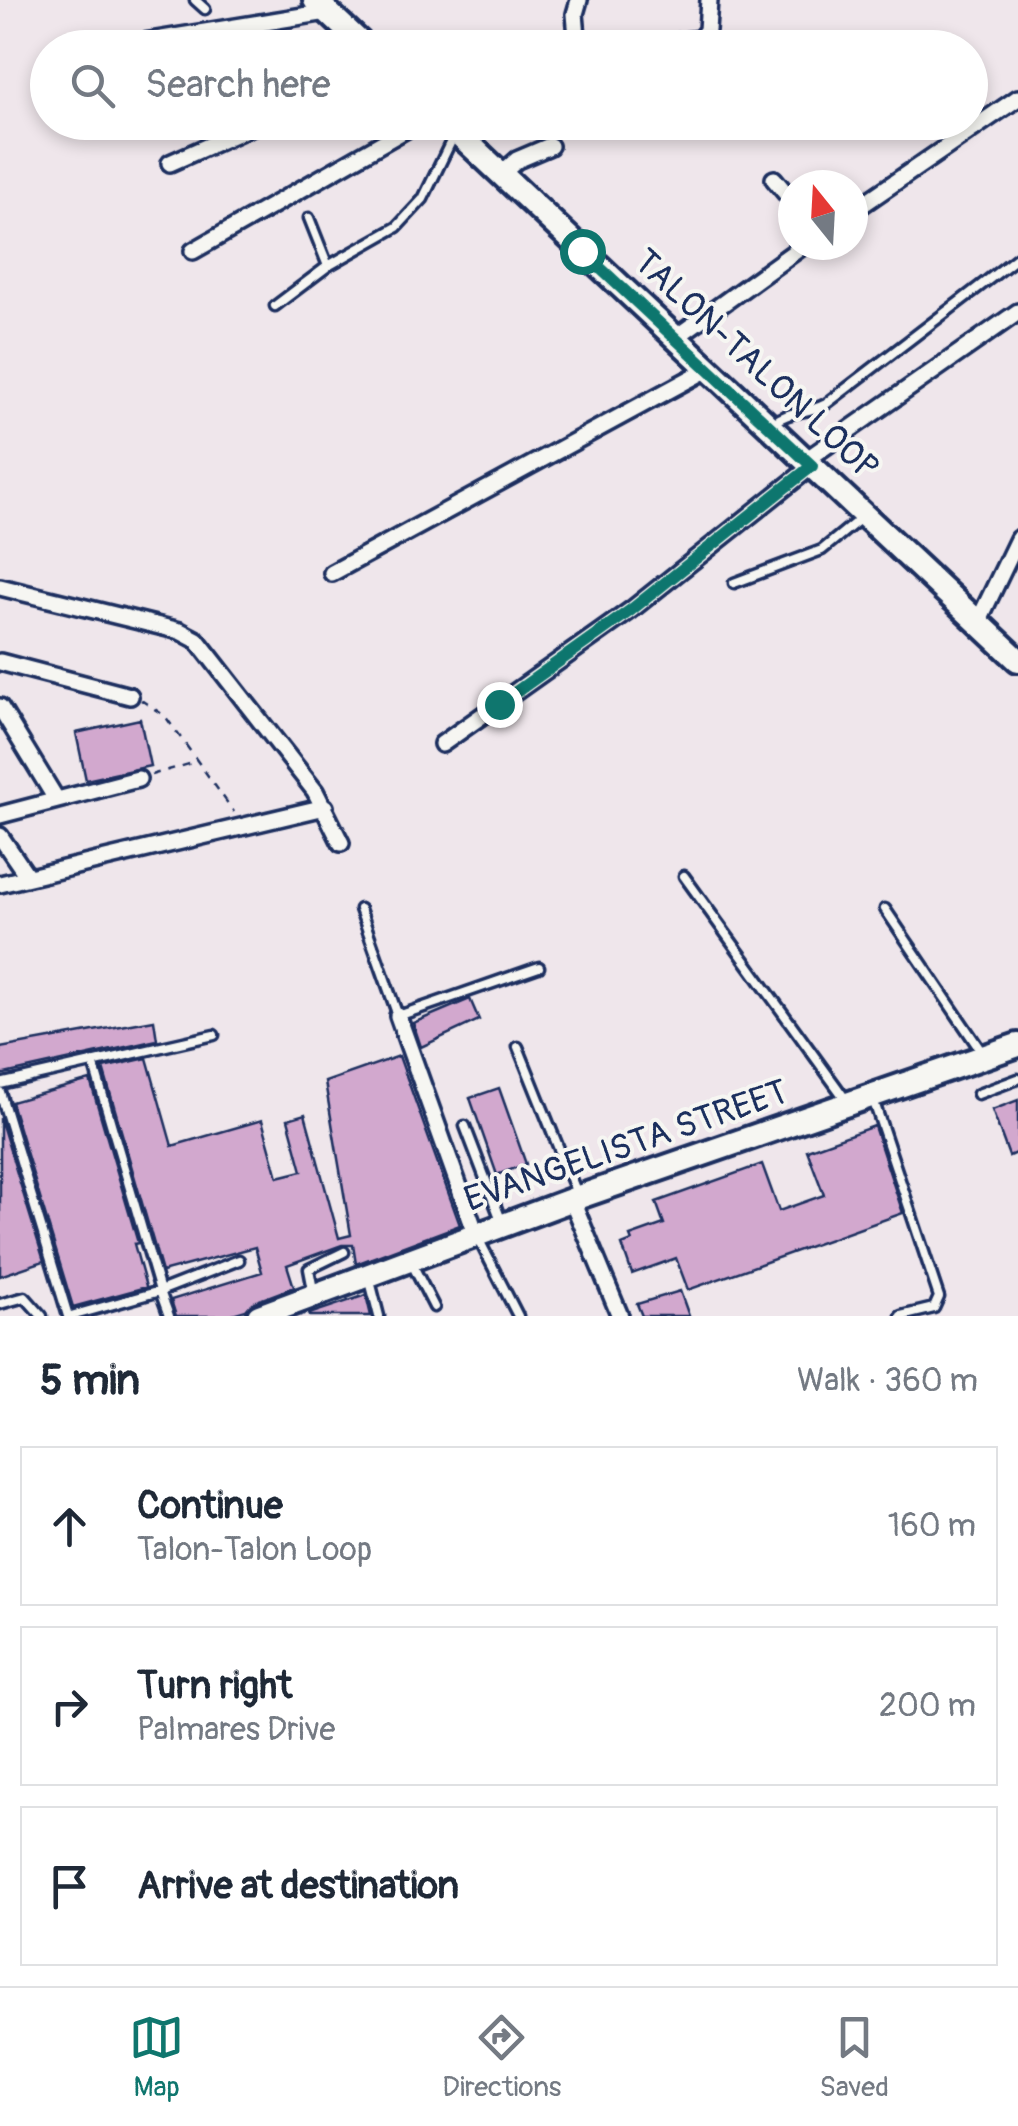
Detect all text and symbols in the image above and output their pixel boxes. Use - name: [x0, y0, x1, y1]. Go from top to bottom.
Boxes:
- search box: [30, 30, 988, 140]
- icon: search: [65, 58, 120, 113]
- text: Search here: [145, 61, 331, 109]
- north arrow: [778, 170, 868, 260]
- route start: [560, 229, 606, 275]
- street label: TALON-TALON LOOP: [624, 240, 888, 490]
- route end: [477, 682, 523, 728]
- street label: EVANGELISTA STREET: [459, 1070, 793, 1222]
- text: 5 min: [40, 1355, 140, 1407]
- text: Walk · 360 m: [797, 1361, 978, 1401]
- text: Continue: [137, 1482, 283, 1530]
- icon: ahead: [42, 1499, 97, 1554]
- text: 160 m: [888, 1506, 976, 1546]
- text: Talon-Talon Loop: [137, 1530, 372, 1570]
- text: Turn right: [137, 1662, 292, 1710]
- icon: right: [42, 1679, 97, 1734]
- text: 200 m: [879, 1686, 976, 1726]
- text: Palmares Drive: [137, 1710, 335, 1750]
- icon: arrive: [42, 1859, 97, 1914]
- text: Arrive at destination: [137, 1862, 459, 1910]
- tab: Map: [129, 2010, 184, 2105]
- tab: Directions: [442, 2010, 561, 2105]
- tab: Saved: [819, 2010, 889, 2105]

